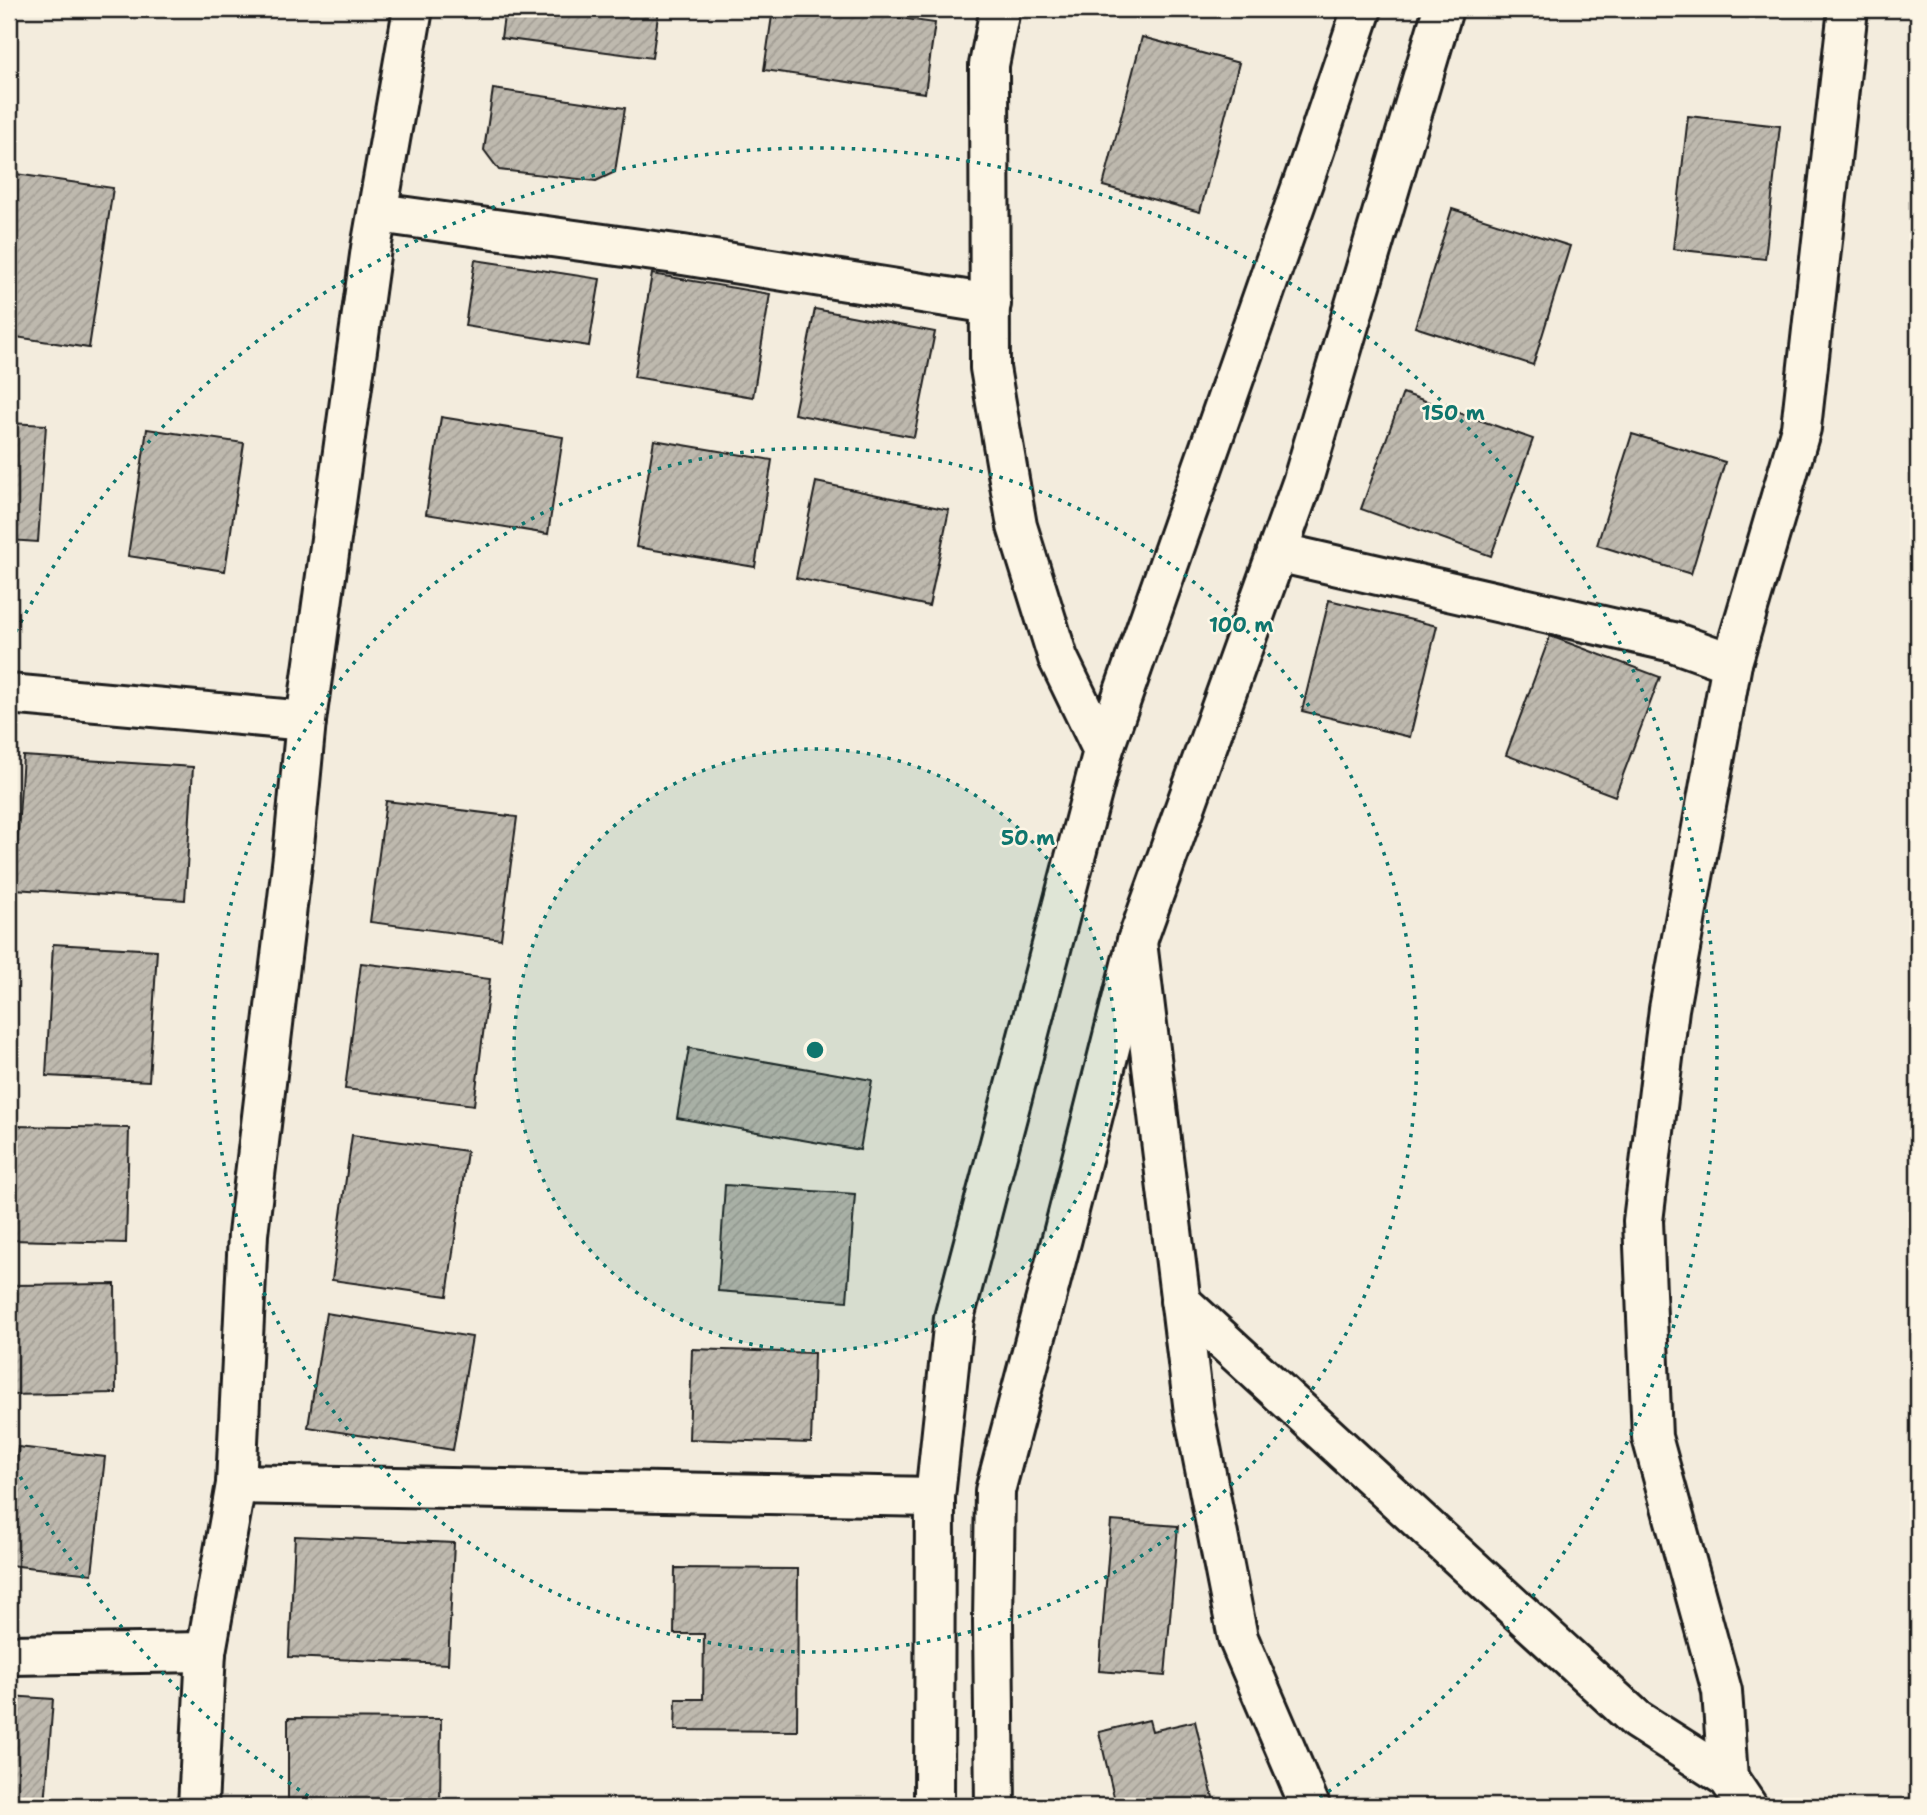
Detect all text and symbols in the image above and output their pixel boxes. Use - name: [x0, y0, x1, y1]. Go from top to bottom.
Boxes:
- text: 150 m: [1421, 399, 1485, 427]
- text: 100 m: [1209, 611, 1273, 639]
- text: 50 m: [1001, 824, 1055, 852]
- centre of rings: [803, 1038, 827, 1062]

